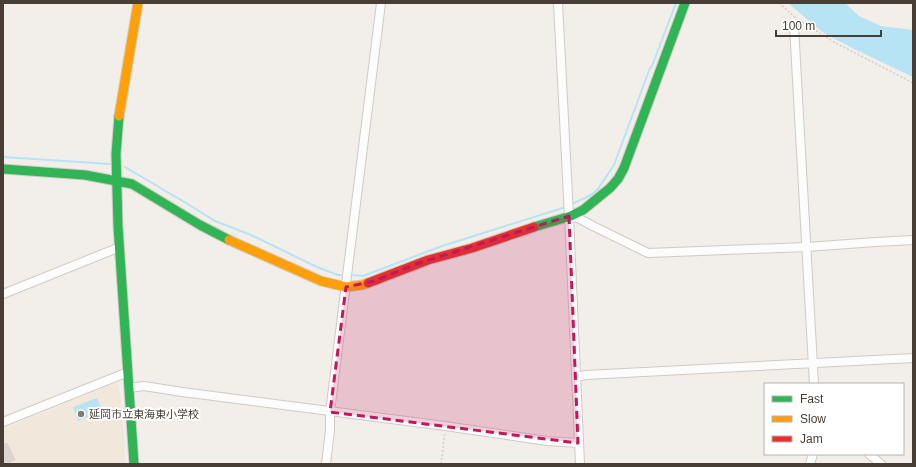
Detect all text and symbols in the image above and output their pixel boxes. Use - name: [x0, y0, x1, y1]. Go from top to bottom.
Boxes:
- scale bar: [776, 12, 881, 38]
- text: 100 m: [782, 19, 815, 33]
- legend: [764, 383, 904, 455]
- text: Fast: [800, 392, 824, 406]
- place label: 延岡市立東海東小学校: [89, 408, 199, 420]
- marker: 延岡市立東海東小学校: [76, 409, 86, 419]
- text: Slow: [800, 412, 826, 426]
- text: Jam: [800, 432, 823, 446]

